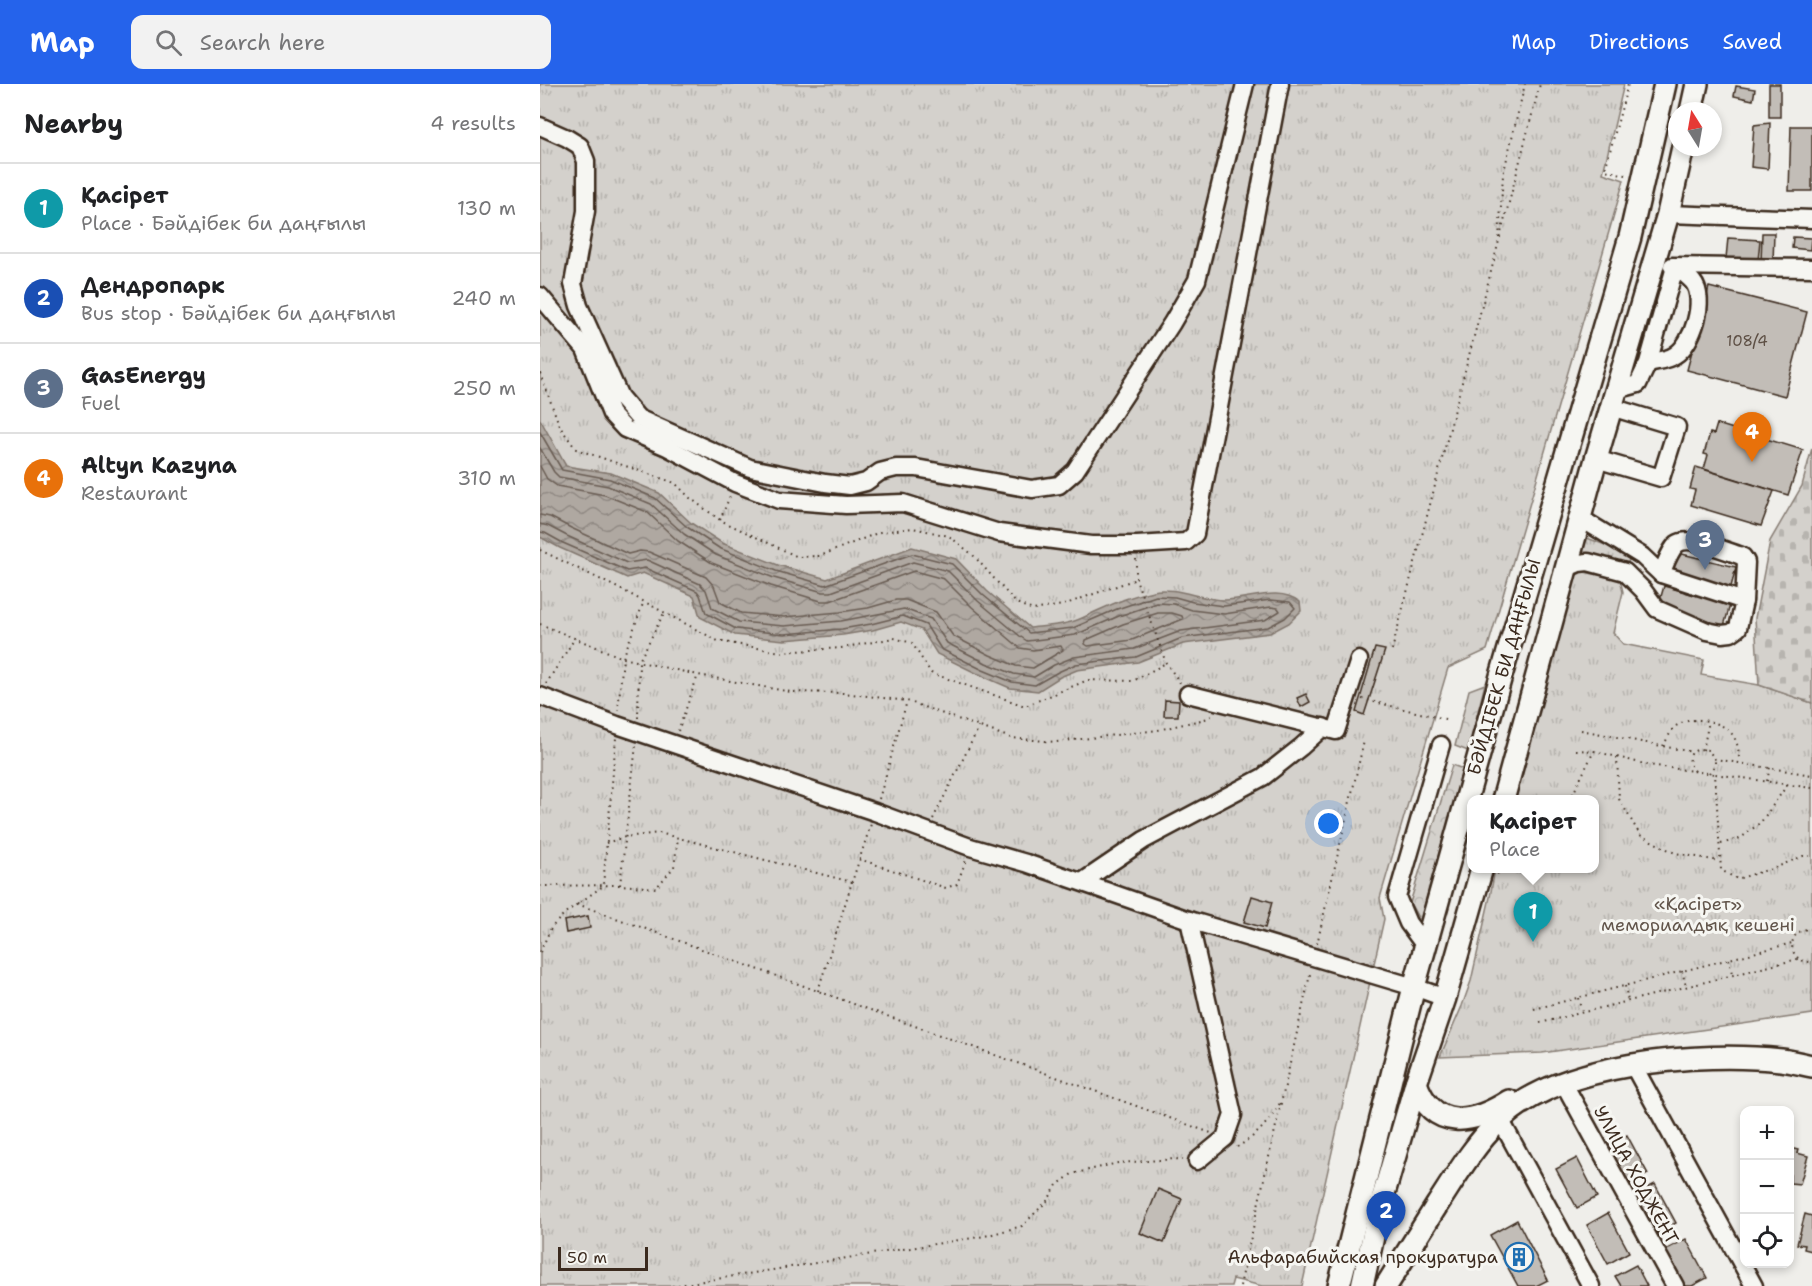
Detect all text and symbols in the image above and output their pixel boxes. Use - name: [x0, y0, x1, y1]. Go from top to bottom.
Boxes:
- search box: [131, 15, 551, 69]
- text: Map: [30, 23, 95, 61]
- icon: search: [152, 26, 185, 59]
- text: Search here: [200, 28, 325, 57]
- text: Map: [1511, 28, 1556, 56]
- text: Directions: [1589, 28, 1689, 56]
- text: Saved: [1722, 28, 1782, 56]
- north arrow: [1668, 102, 1722, 156]
- text: Nearby: [24, 106, 123, 141]
- text: 4 results: [430, 110, 516, 136]
- text: Қасірет: [81, 181, 168, 210]
- text: 1: [39, 195, 48, 221]
- text: 130 m: [457, 195, 516, 221]
- text: Place · Бәйдібек би даңғылы: [81, 210, 366, 236]
- text: Дендропарк: [81, 271, 225, 300]
- text: 2: [37, 285, 51, 311]
- text: 240 m: [451, 285, 516, 311]
- text: Bus stop · Бәйдібек би даңғылы: [81, 300, 396, 326]
- house number: 108/4: [1726, 331, 1768, 351]
- text: GasEnergy: [81, 361, 206, 390]
- text: 3: [37, 375, 51, 401]
- text: 250 m: [452, 375, 516, 401]
- text: Fuel: [81, 390, 120, 416]
- pin: 4: [1732, 412, 1772, 462]
- text: Altyn Kazyna: [81, 451, 237, 480]
- text: 4: [37, 465, 51, 491]
- text: 310 m: [457, 465, 516, 491]
- text: Restaurant: [81, 480, 188, 506]
- pin: 3: [1686, 520, 1724, 570]
- street label: БӘЙДІБЕК БИ ДАҢҒЫЛЫ: [1462, 556, 1546, 778]
- popup: [1467, 795, 1599, 873]
- text: Қасірет: [1489, 807, 1577, 836]
- your location: [1314, 809, 1343, 838]
- text: Place: [1489, 836, 1540, 862]
- pin: 1: [1514, 892, 1552, 942]
- park label: «Қасірет» мемориалдық кешені: [1601, 892, 1795, 937]
- street label: УЛИЦА ХОДЖЕНТ: [1588, 1101, 1684, 1249]
- map controls: [1740, 1106, 1794, 1268]
- button: +: [1740, 1106, 1794, 1160]
- button: −: [1740, 1160, 1794, 1214]
- pin: 2: [1366, 1192, 1406, 1241]
- button: locate: [1740, 1214, 1794, 1268]
- building icon: Альфарабийская прокуратура: [1503, 1241, 1535, 1273]
- scale bar: [558, 1244, 648, 1272]
- place label: Альфарабийская прокуратура: [1228, 1245, 1498, 1269]
- text: 50 m: [567, 1247, 607, 1268]

